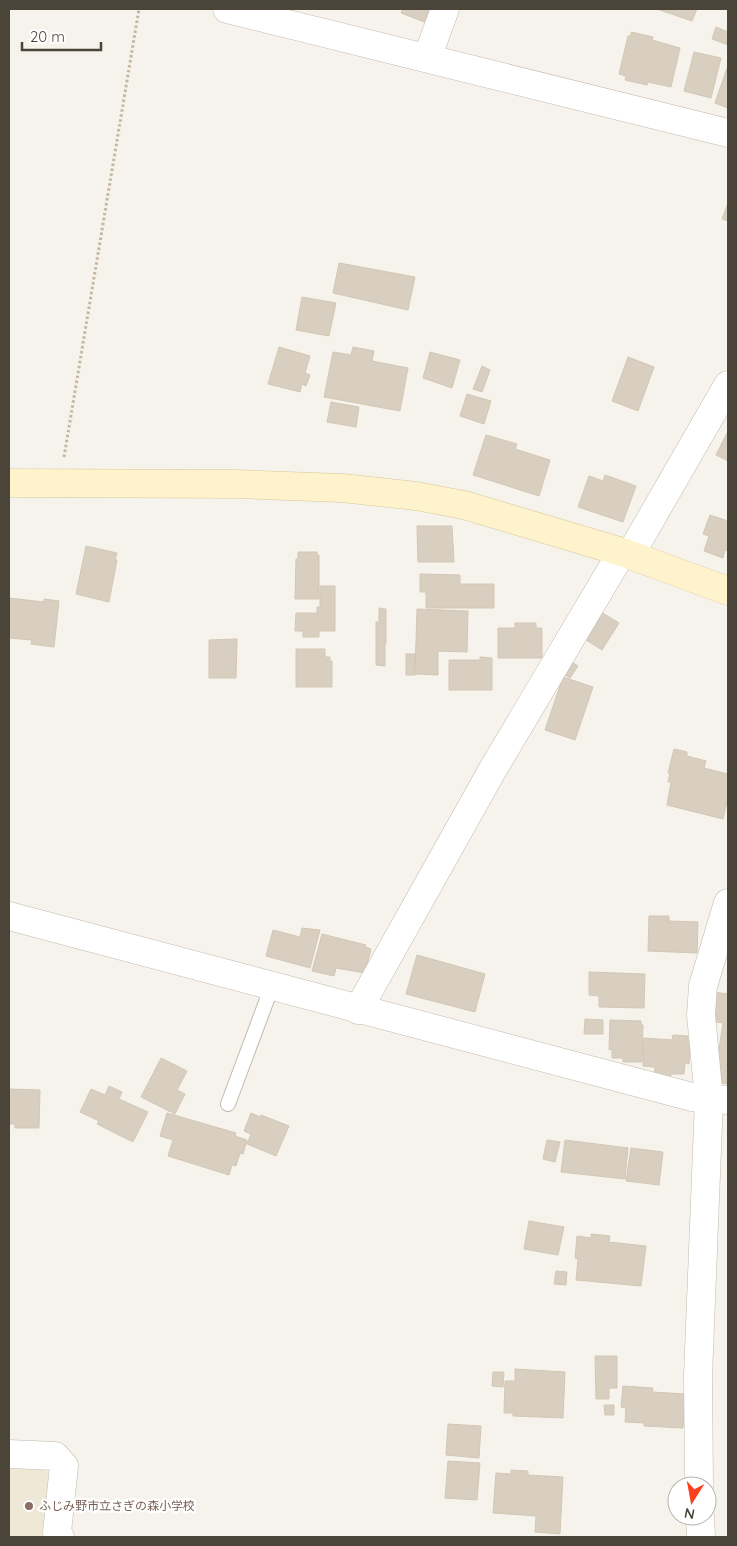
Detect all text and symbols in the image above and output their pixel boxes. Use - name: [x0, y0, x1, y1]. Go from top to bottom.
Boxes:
- scale bar: [22, 20, 101, 52]
- text: 20 m: [30, 27, 65, 46]
- north arrow: [667, 1476, 717, 1526]
- place label: ふじみ野市立さぎの森小学校: [39, 1498, 195, 1513]
- marker: ふじみ野市立さぎの森小学校: [23, 1500, 35, 1512]
- text: N: [683, 1504, 696, 1524]

